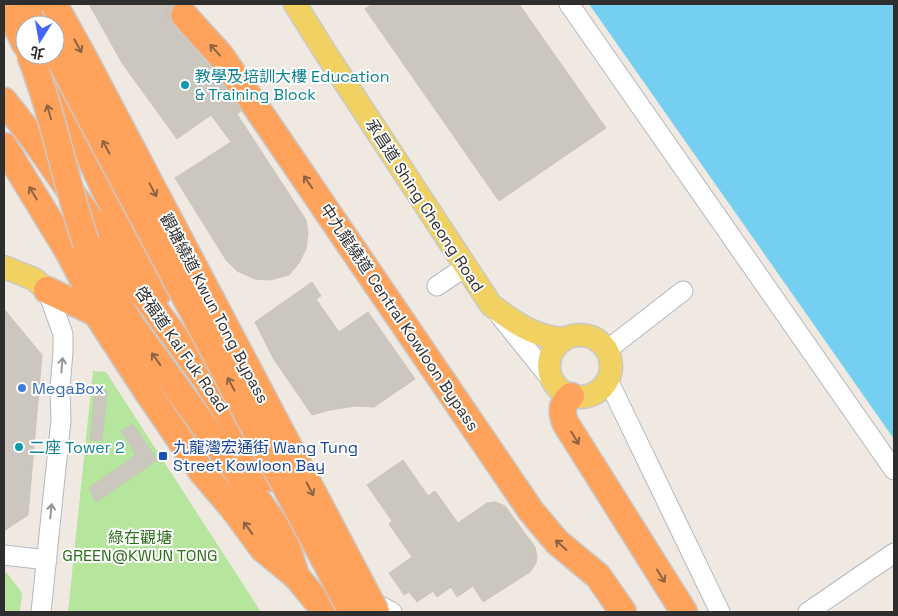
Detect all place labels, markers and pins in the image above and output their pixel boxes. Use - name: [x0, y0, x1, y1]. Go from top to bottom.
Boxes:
- place label: 教學及培訓大樓 Education & Training Block: [195, 66, 389, 105]
- marker: 教學及培訓大樓 Education & Training Block: [179, 79, 191, 91]
- place label: MegaBox: [32, 378, 104, 399]
- marker: MegaBox: [16, 382, 28, 394]
- place label: 二座 Tower 2: [29, 437, 125, 458]
- place label: 九龍灣宏通街 Wang Tung Street Kowloon Bay: [173, 437, 358, 476]
- marker: 二座 Tower 2: [13, 441, 25, 453]
- marker: 九龍灣宏通街 Wang Tung Street Kowloon Bay: [157, 450, 169, 462]

